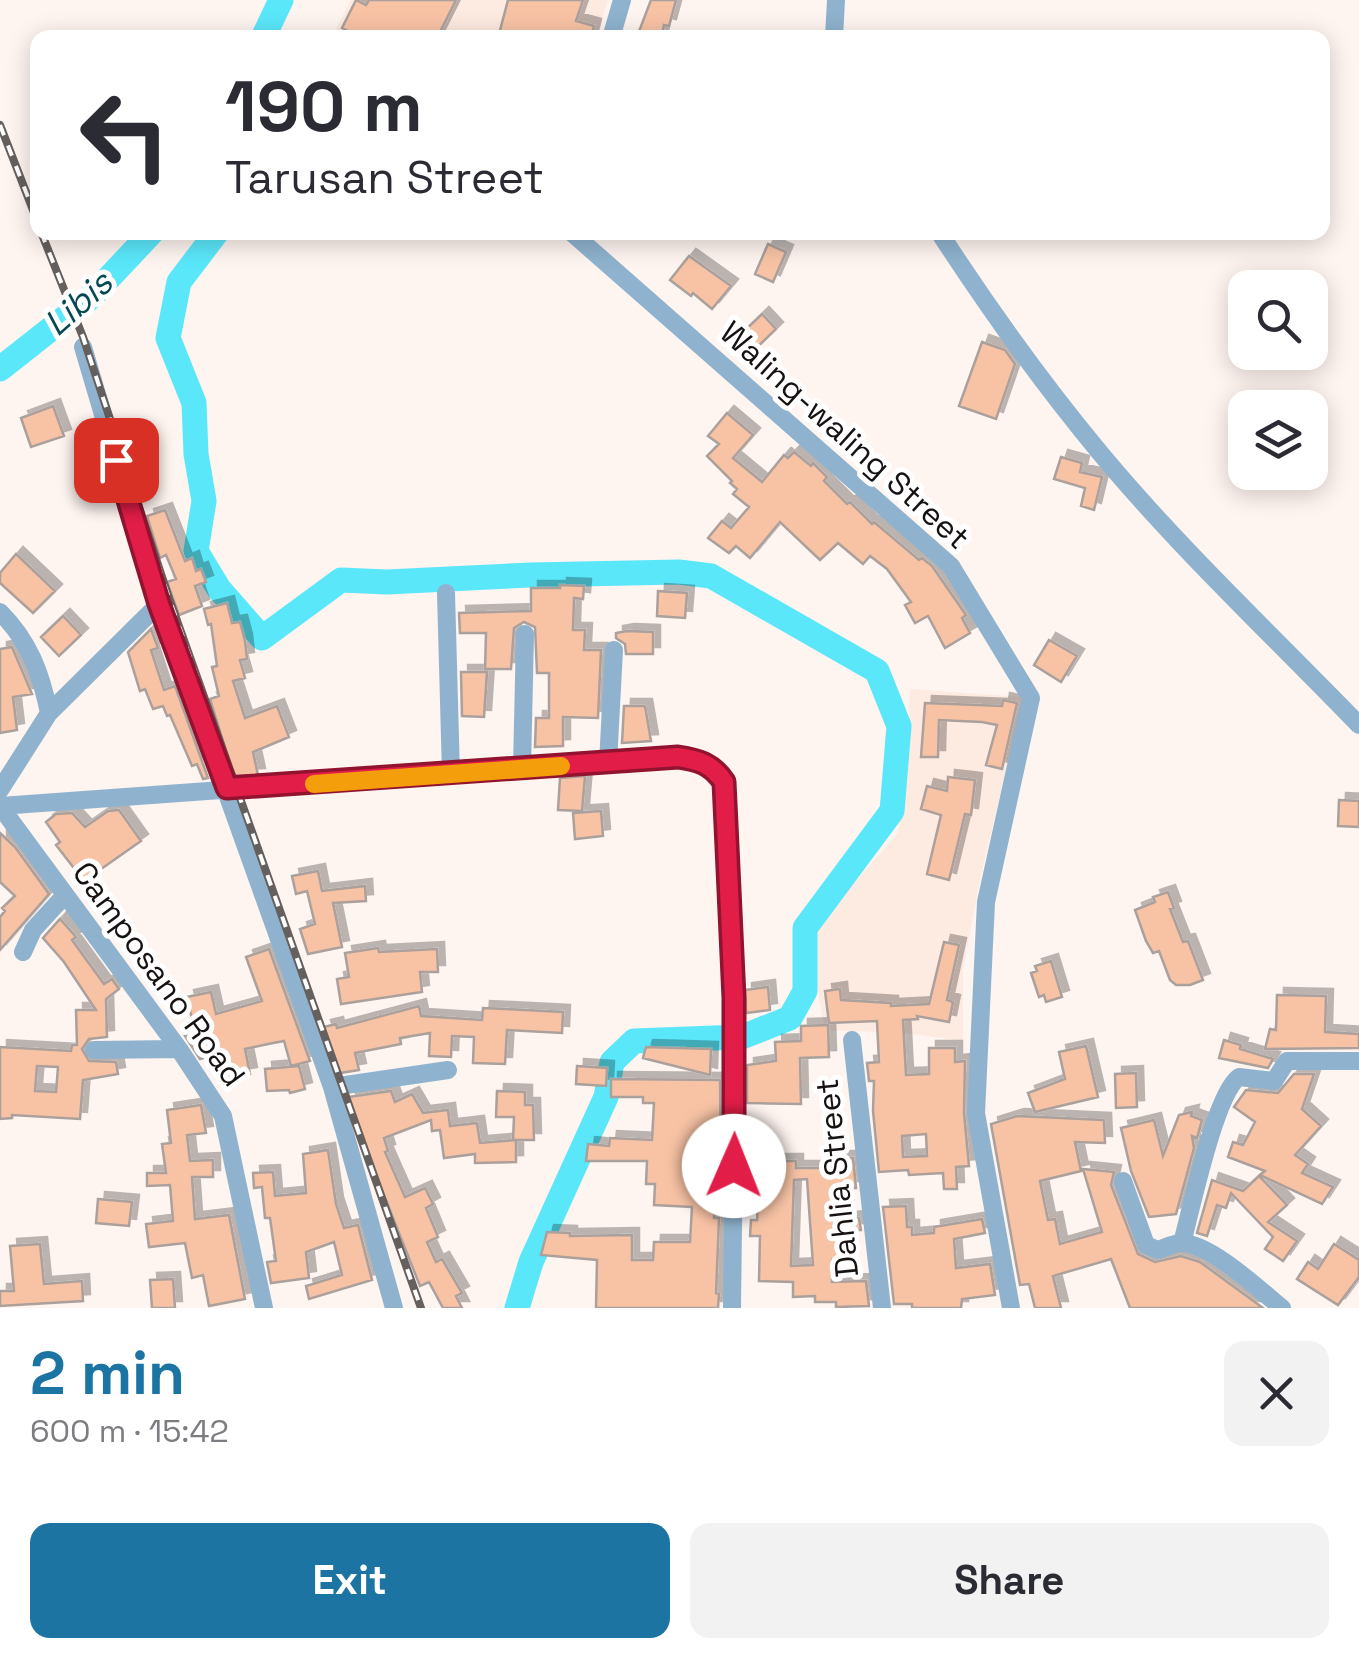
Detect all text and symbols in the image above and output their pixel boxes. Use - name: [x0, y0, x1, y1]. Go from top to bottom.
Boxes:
- text: 190 m: [225, 62, 423, 151]
- icon: left: [60, 70, 190, 200]
- text: Tarusan Street: [225, 149, 544, 206]
- water label: Libis: [35, 260, 123, 345]
- map controls: [1228, 270, 1328, 490]
- button: search: [1228, 270, 1328, 370]
- street label: Waling-waling Street: [712, 313, 978, 557]
- button: layers: [1228, 390, 1328, 490]
- pin: [74, 418, 159, 503]
- icon: arrive: [89, 433, 144, 488]
- street label: Camposano Road: [64, 854, 254, 1094]
- street label: Dahlia Street: [807, 1077, 867, 1279]
- position arrow: [682, 1114, 786, 1218]
- text: 2 min: [30, 1335, 185, 1412]
- button: close: [1224, 1341, 1329, 1446]
- text: 600 m · 15:42: [30, 1411, 229, 1451]
- button: Exit: [30, 1523, 670, 1638]
- button: Share: [690, 1523, 1329, 1638]

